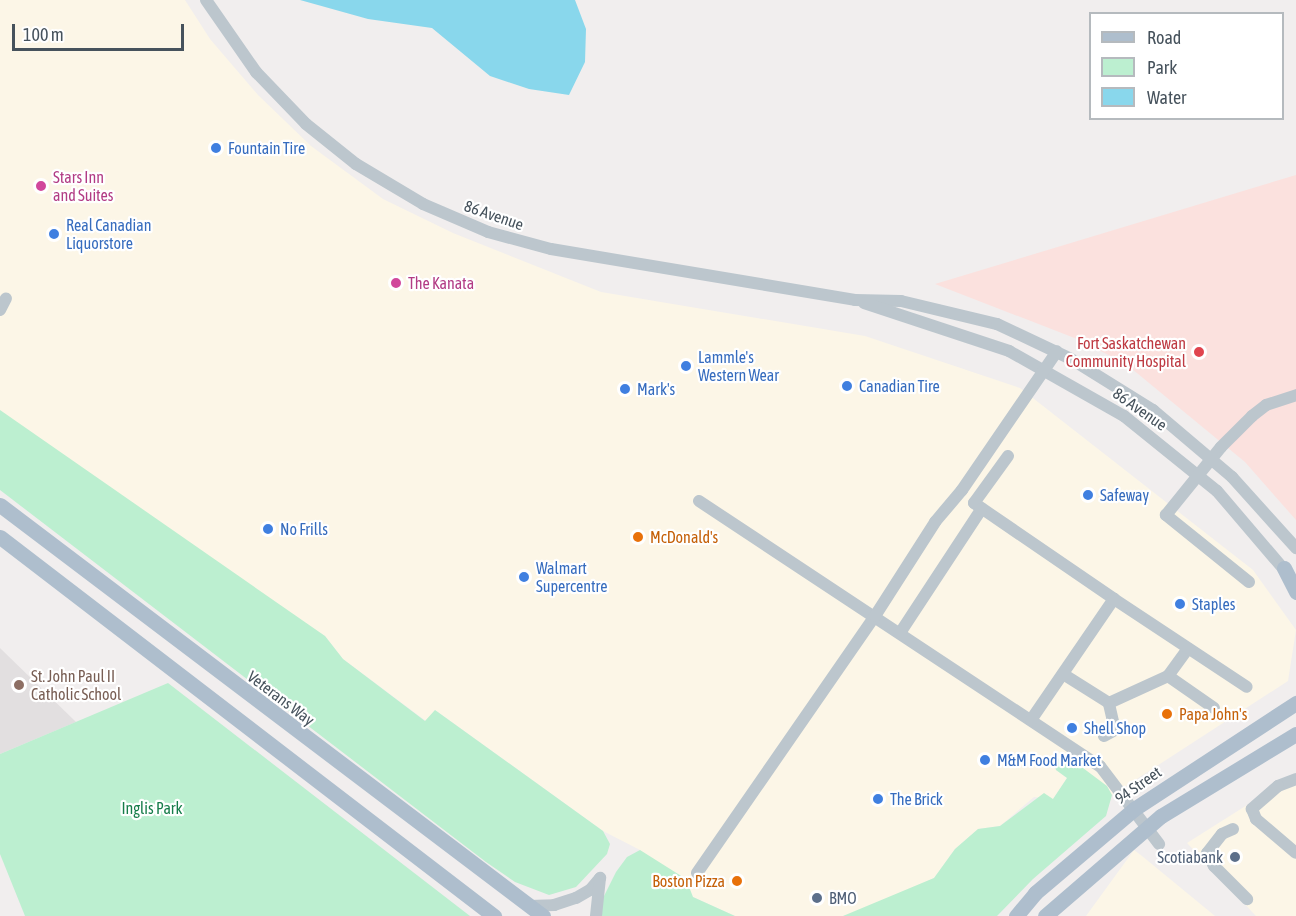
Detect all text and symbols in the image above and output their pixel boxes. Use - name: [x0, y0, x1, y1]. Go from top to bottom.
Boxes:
- scale bar: [15, 12, 188, 50]
- legend: [1089, 12, 1284, 120]
- text: 100 m: [23, 24, 64, 45]
- text: Road: [1147, 27, 1181, 48]
- text: Park: [1147, 57, 1177, 78]
- text: Water: [1147, 87, 1186, 108]
- place label: Fountain Tire: [228, 138, 305, 158]
- marker: Fountain Tire: [209, 141, 223, 155]
- place label: Stars Inn and Suites: [53, 167, 113, 205]
- marker: Stars Inn and Suites: [34, 179, 48, 193]
- street label: 86 Avenue: [462, 196, 526, 234]
- place label: Real Canadian Liquorstore: [66, 215, 151, 253]
- marker: Real Canadian Liquorstore: [47, 227, 61, 241]
- place label: The Kanata: [408, 273, 474, 293]
- marker: The Kanata: [389, 276, 403, 290]
- place label: Fort Saskatchewan Community Hospital: [1066, 333, 1186, 371]
- marker: Fort Saskatchewan Community Hospital: [1190, 343, 1208, 361]
- place label: Lammle's Western Wear: [698, 347, 779, 385]
- marker: Lammle's Western Wear: [679, 359, 693, 373]
- place label: Canadian Tire: [859, 376, 940, 396]
- place label: Mark's: [637, 379, 675, 399]
- marker: Canadian Tire: [840, 379, 854, 393]
- marker: Mark's: [618, 382, 632, 396]
- street label: 86 Avenue: [1109, 383, 1171, 435]
- place label: Safeway: [1100, 485, 1149, 505]
- marker: Safeway: [1081, 488, 1095, 502]
- place label: No Frills: [280, 519, 328, 539]
- marker: No Frills: [261, 522, 275, 536]
- place label: McDonald's: [650, 527, 718, 547]
- marker: McDonald's: [631, 530, 645, 544]
- place label: Walmart Supercentre: [536, 558, 608, 596]
- marker: Walmart Supercentre: [517, 570, 531, 584]
- place label: Staples: [1192, 594, 1235, 614]
- marker: Staples: [1173, 597, 1187, 611]
- place label: St. John Paul II Catholic School: [31, 666, 121, 704]
- street label: Veterans Way: [244, 667, 318, 729]
- marker: St. John Paul II Catholic School: [12, 678, 26, 692]
- place label: Papa John's: [1179, 704, 1247, 724]
- marker: Papa John's: [1160, 707, 1174, 721]
- place label: Shell Shop: [1084, 718, 1146, 738]
- marker: Shell Shop: [1065, 721, 1079, 735]
- place label: M&M Food Market: [997, 750, 1101, 770]
- marker: M&M Food Market: [978, 753, 992, 767]
- street label: 94 Street: [1111, 762, 1165, 808]
- place label: The Brick: [890, 789, 943, 809]
- marker: The Brick: [871, 792, 885, 806]
- park label: Inglis Park: [121, 798, 183, 818]
- place label: Scotiabank: [1157, 847, 1223, 867]
- marker: Scotiabank: [1228, 850, 1242, 864]
- place label: Boston Pizza: [652, 871, 725, 891]
- marker: Boston Pizza: [730, 874, 744, 888]
- place label: BMO: [829, 888, 857, 908]
- marker: BMO: [810, 891, 824, 905]

